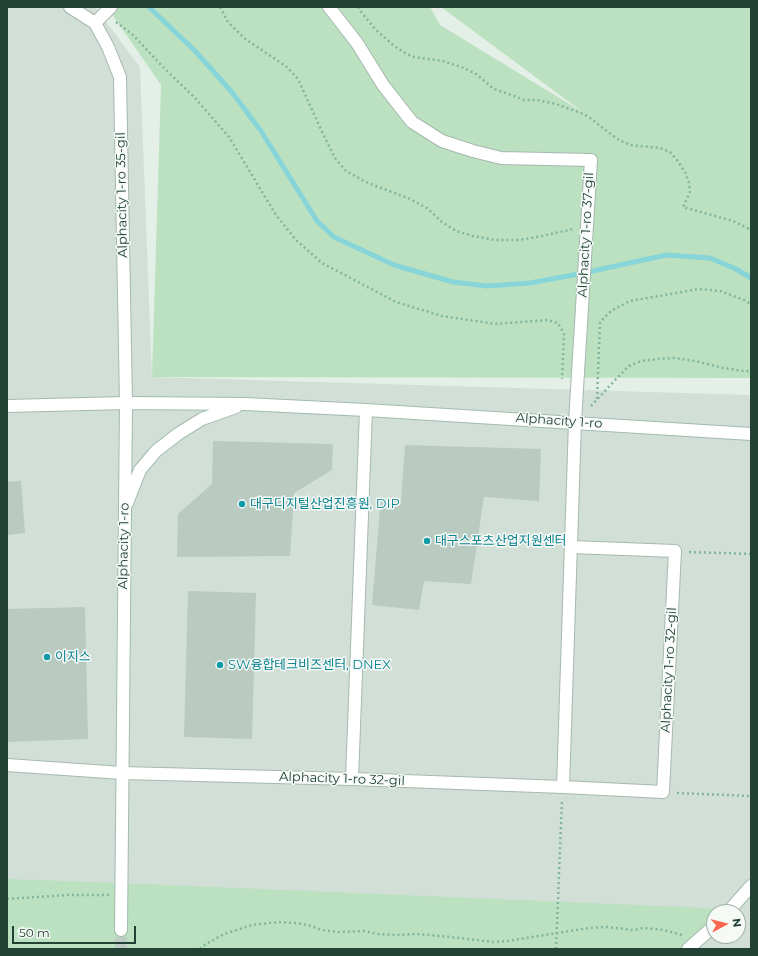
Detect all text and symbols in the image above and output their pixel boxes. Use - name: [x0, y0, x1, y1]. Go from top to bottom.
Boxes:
- street label: Alphacity 1-ro 35-gil: [113, 132, 131, 258]
- street label: Alphacity 1-ro 37-gil: [575, 172, 597, 298]
- street label: Alphacity 1-ro: [515, 410, 603, 432]
- place label: 대구디지털산업진흥원, DIP: [250, 496, 400, 512]
- marker: 대구디지털산업진흥원, DIP: [237, 499, 247, 509]
- street label: Alphacity 1-ro: [115, 502, 133, 590]
- place label: 대구스포츠산업지원센터: [435, 533, 567, 549]
- marker: 대구스포츠산업지원센터: [422, 536, 432, 546]
- street label: Alphacity 1-ro 32-gil: [658, 607, 680, 733]
- place label: 이지스: [55, 649, 91, 665]
- marker: 이지스: [42, 652, 52, 662]
- place label: SW융합테크비즈센터, DNEX: [228, 657, 391, 673]
- marker: SW융합테크비즈센터, DNEX: [215, 660, 225, 670]
- street label: Alphacity 1-ro 32-gil: [279, 769, 405, 789]
- north arrow: [706, 904, 746, 944]
- text: N: [729, 917, 744, 928]
- scale bar: [14, 918, 138, 944]
- text: 50 m: [19, 925, 50, 940]

